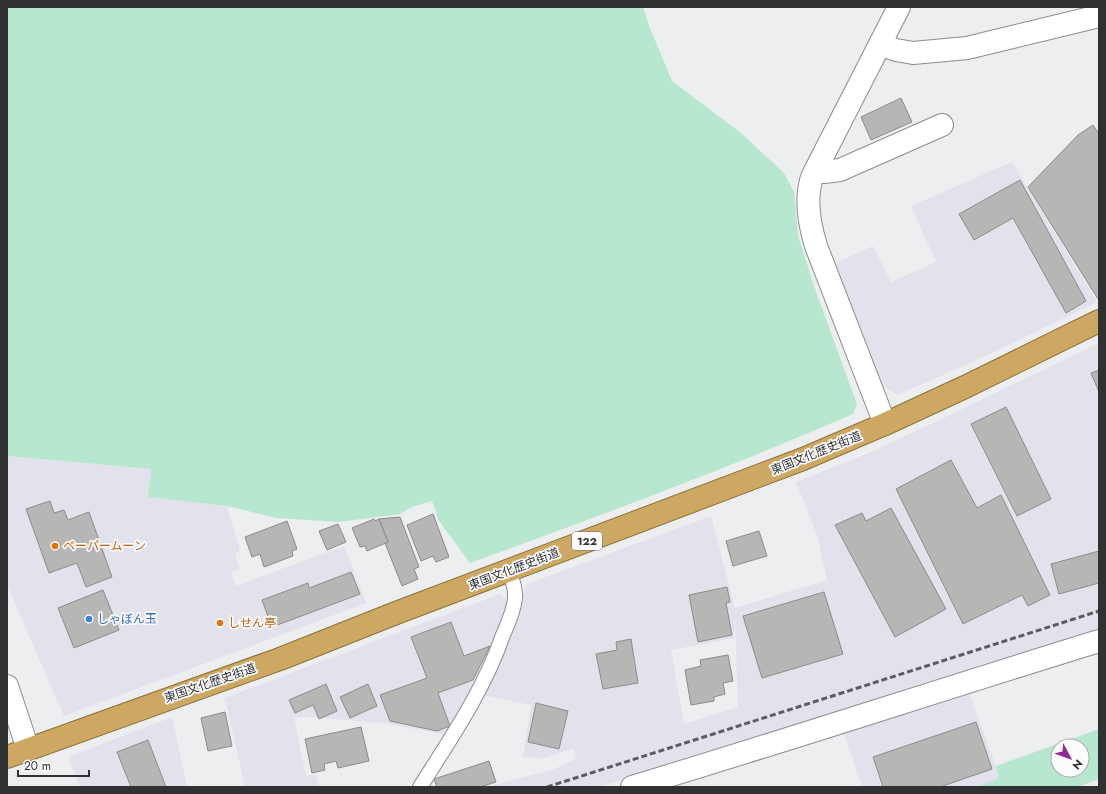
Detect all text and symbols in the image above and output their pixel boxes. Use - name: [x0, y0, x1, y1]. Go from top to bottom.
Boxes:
- street label: 東国文化歴史街道: [768, 427, 864, 479]
- road number: 122: [572, 532, 602, 550]
- place label: ペーパームーン: [63, 537, 146, 555]
- marker: ペーパームーン: [50, 541, 60, 551]
- street label: 東国文化歴史街道: [466, 543, 562, 595]
- place label: しゃぼん玉: [97, 610, 157, 628]
- marker: しゃぼん玉: [84, 614, 94, 624]
- place label: しせん亭: [228, 614, 276, 632]
- marker: しせん亭: [215, 618, 225, 628]
- street label: 東国文化歴史街道: [162, 659, 258, 707]
- north arrow: [1050, 738, 1090, 778]
- scale bar: [18, 752, 89, 778]
- text: N: [1069, 756, 1086, 773]
- text: 20 m: [24, 757, 51, 775]

